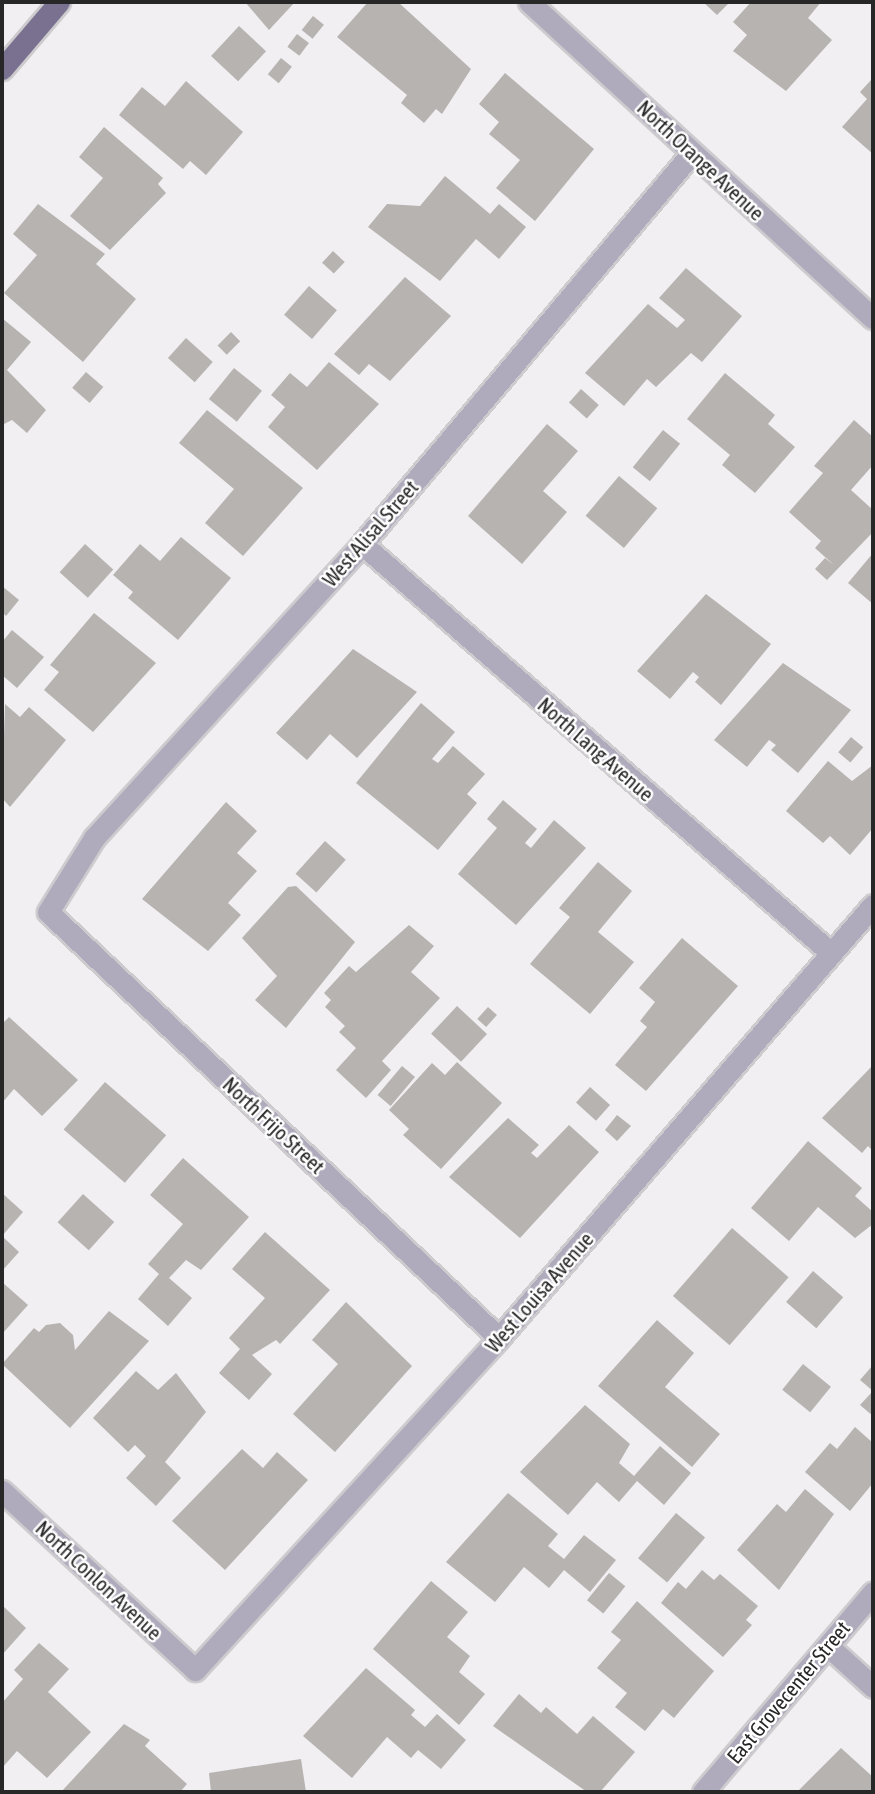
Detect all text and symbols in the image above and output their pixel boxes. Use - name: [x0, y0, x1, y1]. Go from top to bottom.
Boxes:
- street label: North Orange Avenue: [632, 95, 770, 225]
- street label: West Alisal Street: [317, 475, 423, 591]
- street label: North Lang Avenue: [533, 692, 659, 806]
- street label: North Frijo Street: [218, 1071, 330, 1179]
- street label: West Louisa Avenue: [480, 1227, 598, 1357]
- street label: North Conlon Avenue: [31, 1515, 167, 1645]
- street label: East Grovecenter Street: [721, 1616, 855, 1768]

